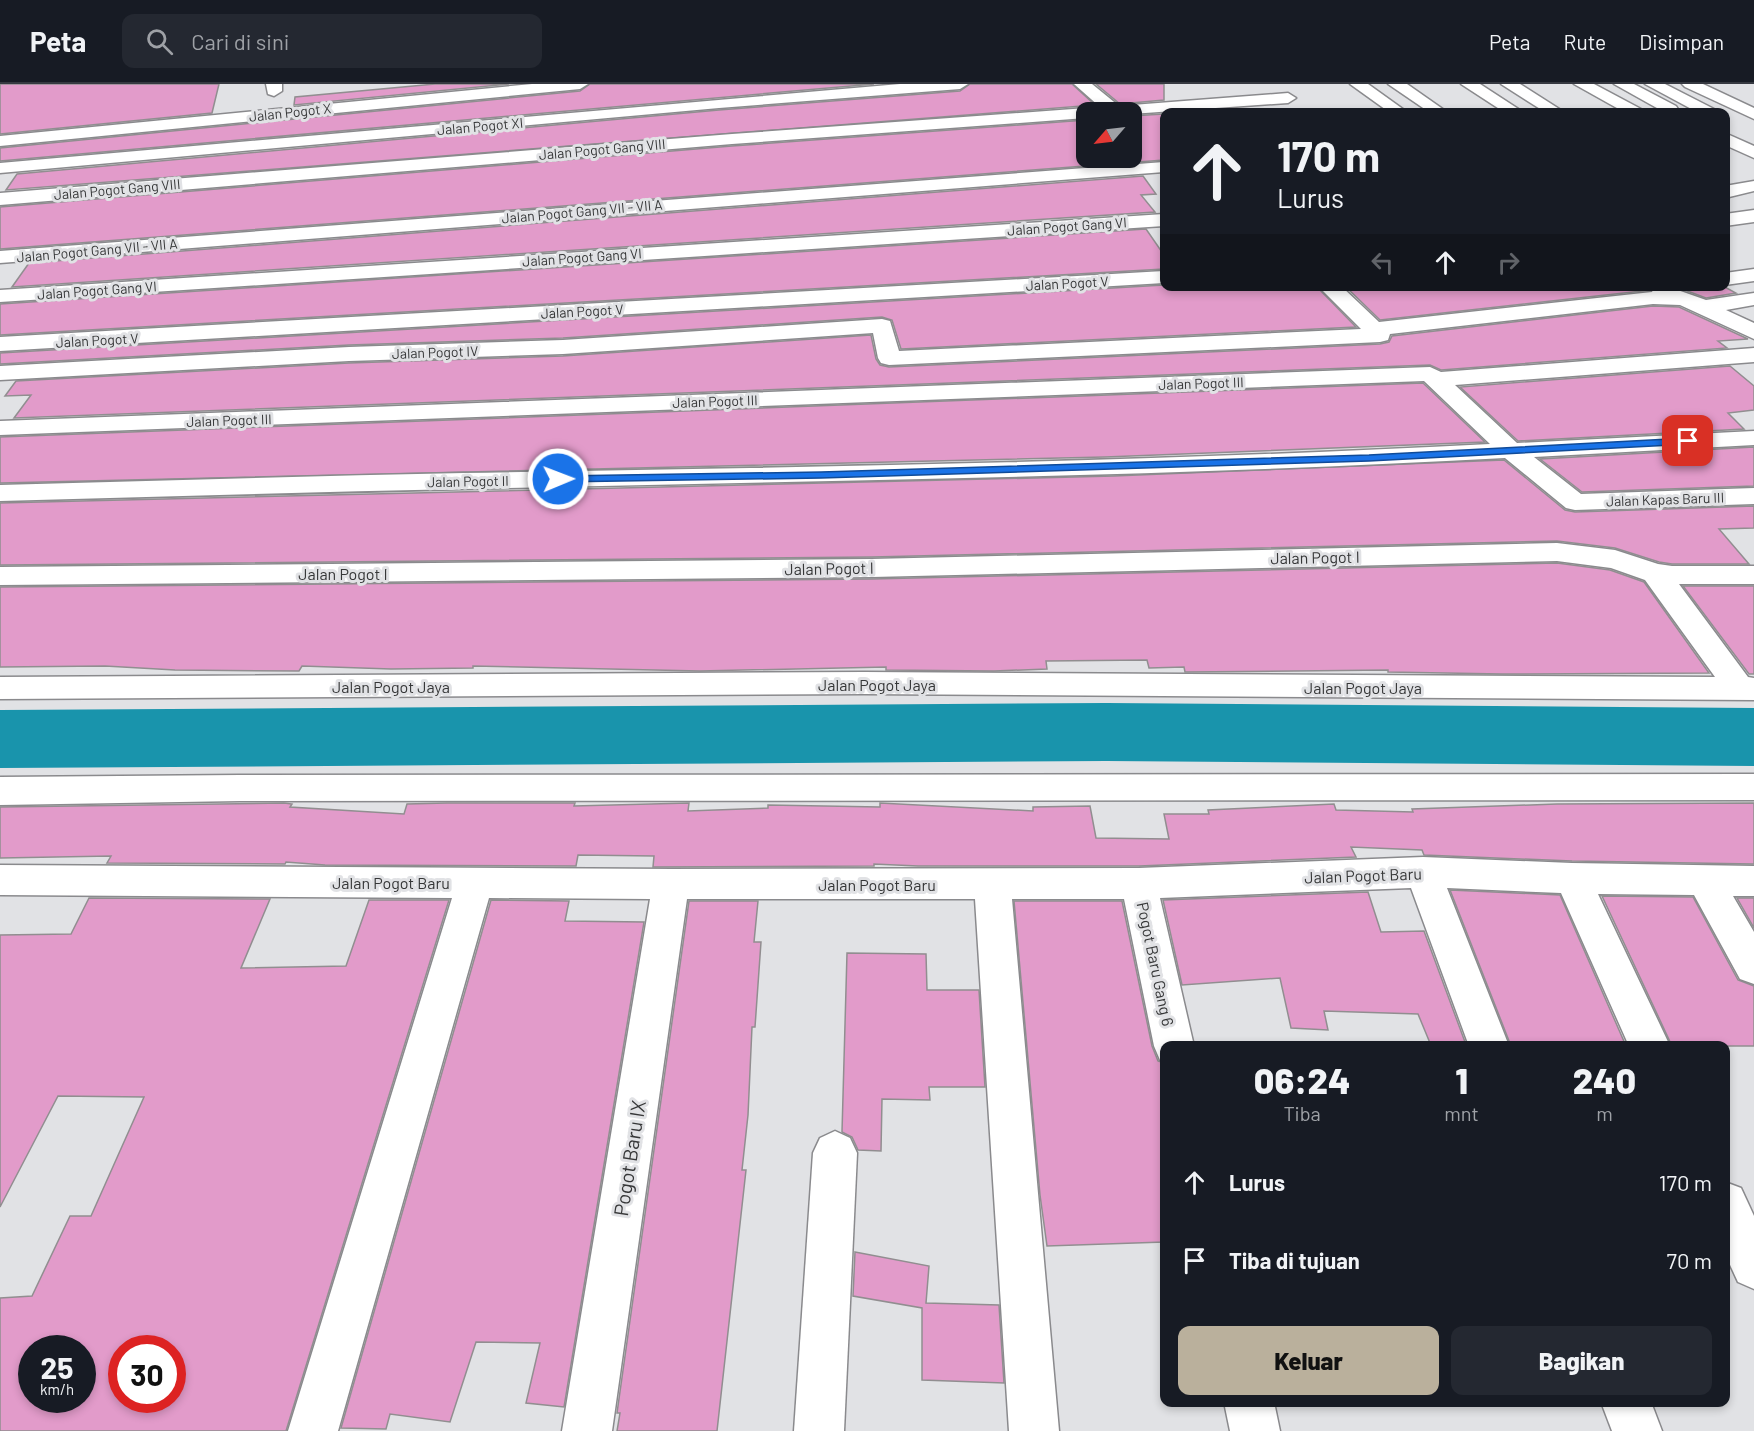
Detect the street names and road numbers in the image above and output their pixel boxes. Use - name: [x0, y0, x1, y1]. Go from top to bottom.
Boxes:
- street label: Jalan Pogot X: [248, 99, 332, 125]
- street label: Jalan Pogot XI: [436, 114, 524, 138]
- street label: Jalan Pogot Gang VIII: [538, 135, 666, 163]
- street label: Jalan Pogot Gang VIII: [53, 175, 181, 203]
- street label: Jalan Pogot Gang VII - VII A: [501, 195, 664, 227]
- street label: Jalan Pogot Gang VI: [1007, 213, 1127, 239]
- street label: Jalan Pogot Gang VII - VII A: [16, 234, 179, 266]
- street label: Jalan Pogot Gang VI: [522, 244, 642, 270]
- street label: Jalan Pogot V: [1025, 272, 1109, 294]
- street label: Jalan Pogot Gang VI: [37, 277, 157, 303]
- street label: Jalan Pogot V: [540, 300, 624, 322]
- street label: Jalan Pogot V: [55, 329, 139, 351]
- street label: Jalan Pogot IV: [392, 342, 478, 362]
- street label: Jalan Pogot III: [1158, 373, 1244, 393]
- street label: Jalan Pogot III: [672, 391, 758, 411]
- street label: Jalan Pogot III: [186, 410, 272, 430]
- street label: Jalan Pogot II: [427, 472, 509, 490]
- street label: Jalan Kapas Baru III: [1606, 488, 1724, 510]
- street label: Jalan Pogot I: [1270, 547, 1360, 567]
- street label: Jalan Pogot I: [784, 558, 874, 578]
- street label: Jalan Pogot I: [298, 564, 388, 583]
- street label: Jalan Pogot Jaya: [818, 675, 936, 694]
- street label: Jalan Pogot Jaya: [332, 677, 450, 696]
- street label: Jalan Pogot Jaya: [1304, 678, 1422, 697]
- street label: Jalan Pogot Baru: [1304, 863, 1422, 887]
- street label: Jalan Pogot Baru: [332, 873, 450, 892]
- street label: Jalan Pogot Baru: [818, 875, 936, 894]
- street label: Pogot Baru Gang 6: [1134, 900, 1178, 1028]
- street label: Pogot Baru IX: [608, 1098, 650, 1218]

